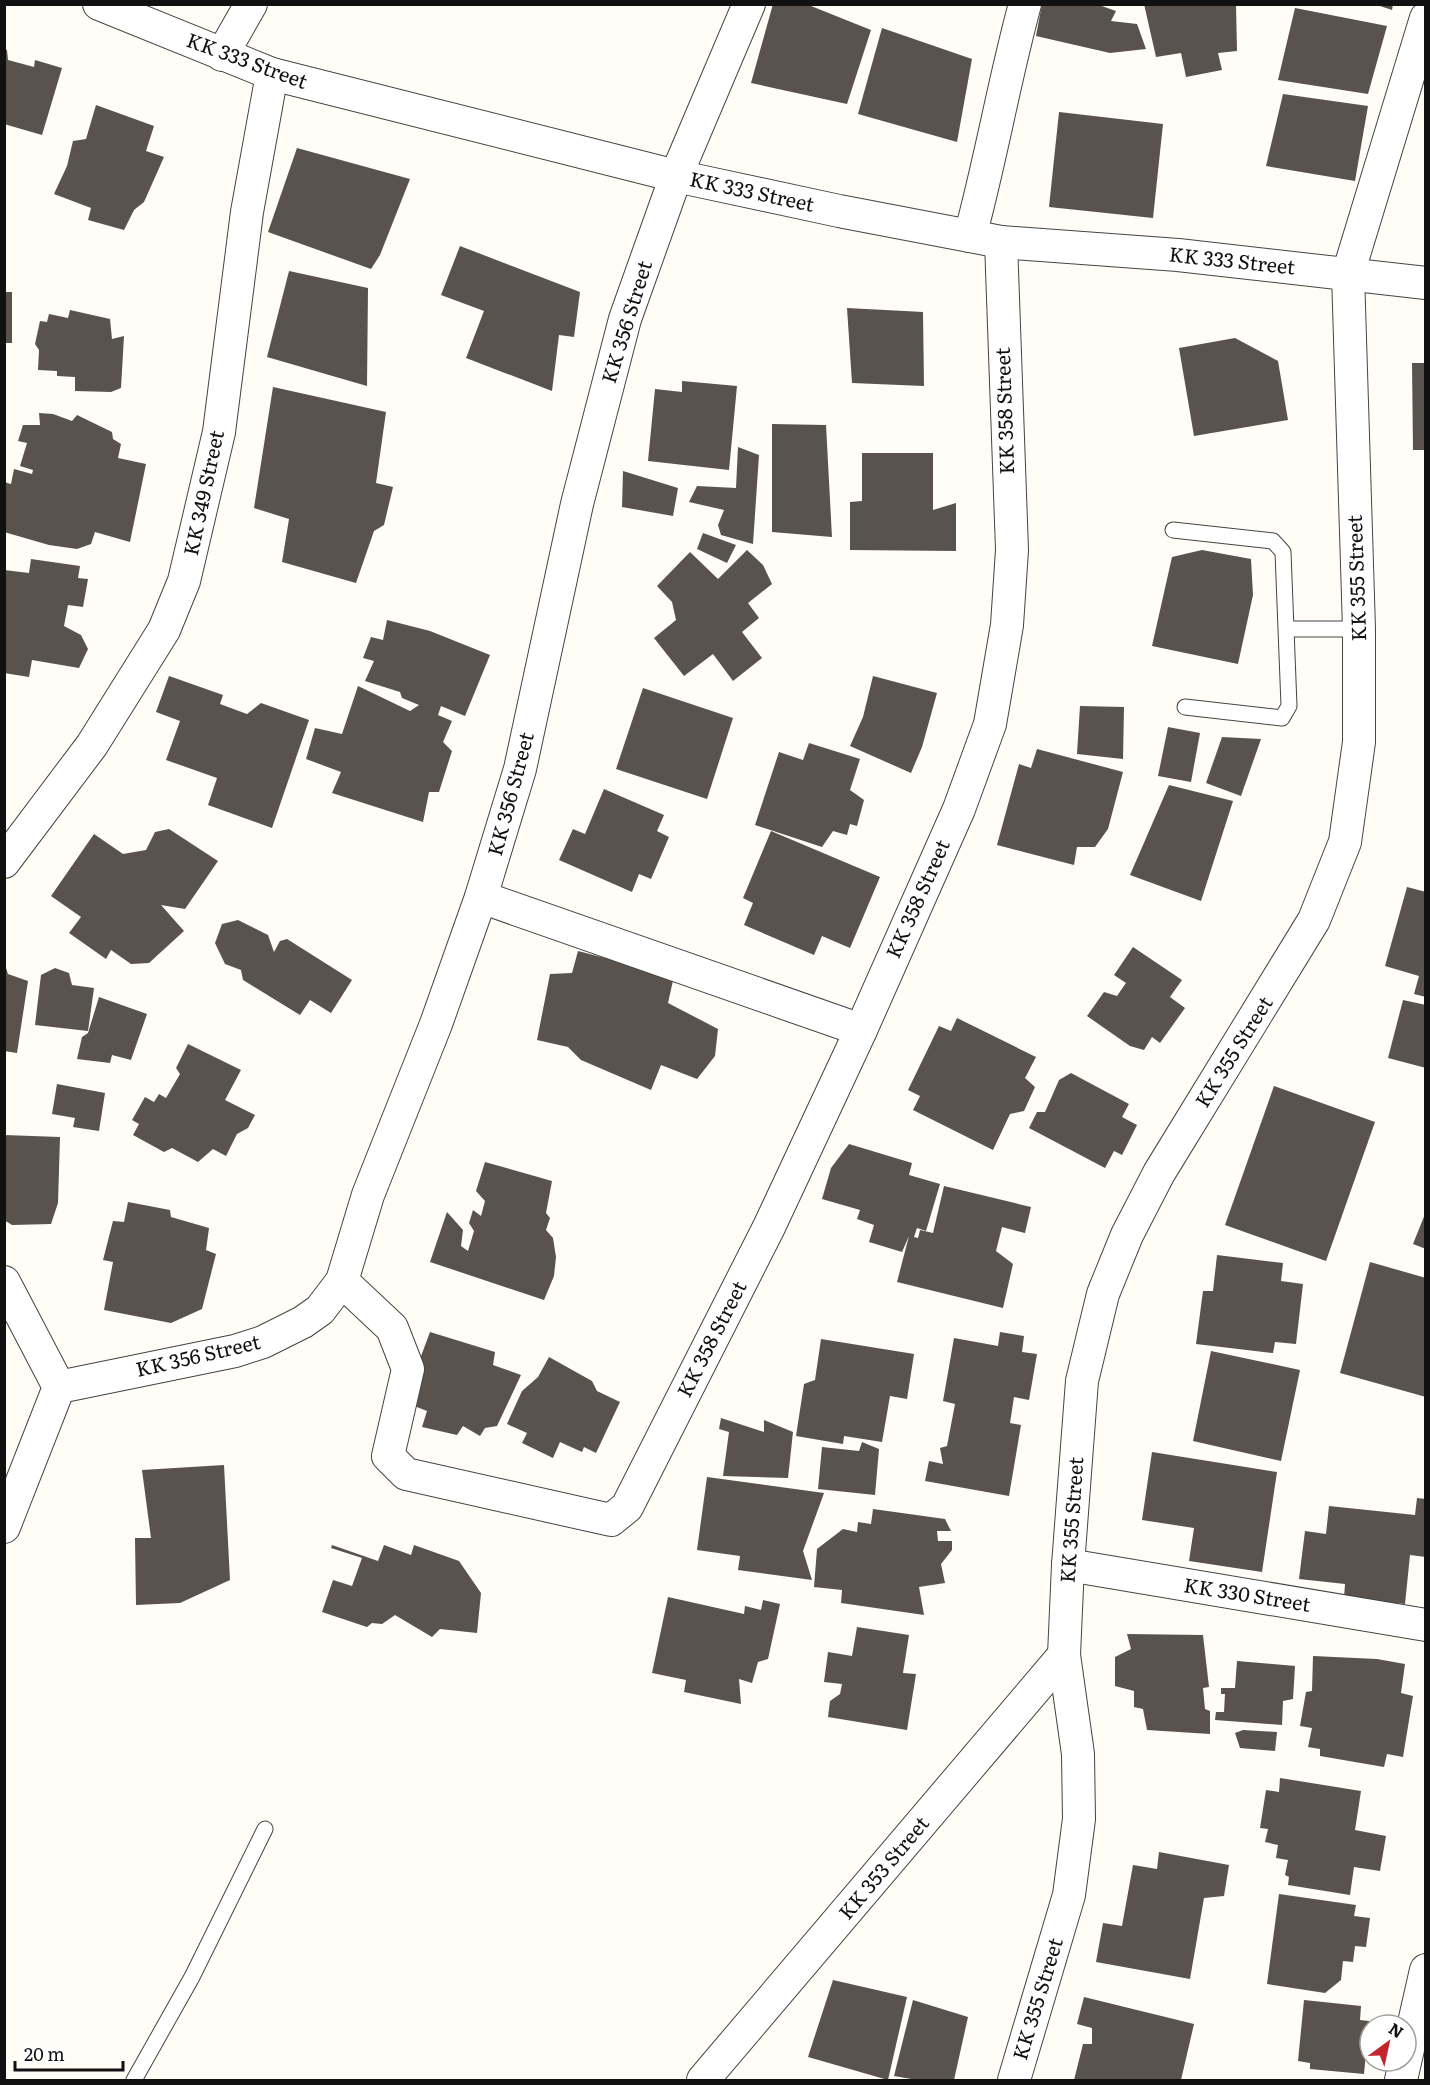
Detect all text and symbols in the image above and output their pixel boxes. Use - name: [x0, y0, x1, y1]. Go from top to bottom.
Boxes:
- street label: KK 333 Street: [183, 23, 312, 95]
- street label: KK 333 Street: [687, 162, 818, 218]
- street label: KK 333 Street: [1168, 237, 1297, 281]
- street label: KK 356 Street: [592, 256, 658, 387]
- street label: KK 358 Street: [986, 347, 1020, 475]
- street label: KK 349 Street: [174, 427, 230, 558]
- street label: KK 355 Street: [1338, 514, 1372, 642]
- street label: KK 356 Street: [478, 728, 540, 859]
- street label: KK 358 Street: [877, 834, 956, 962]
- street label: KK 355 Street: [1186, 989, 1279, 1113]
- street label: KK 358 Street: [668, 1275, 752, 1402]
- street label: KK 356 Street: [132, 1325, 263, 1383]
- street label: KK 355 Street: [1051, 1456, 1089, 1584]
- street label: KK 330 Street: [1182, 1568, 1313, 1618]
- street label: KK 353 Street: [830, 1808, 935, 1925]
- street label: KK 355 Street: [1003, 1934, 1069, 2063]
- north arrow: [1358, 2013, 1418, 2073]
- text: N: [1385, 2016, 1409, 2043]
- scale bar: [15, 2034, 123, 2072]
- text: 20 m: [24, 2040, 65, 2067]

